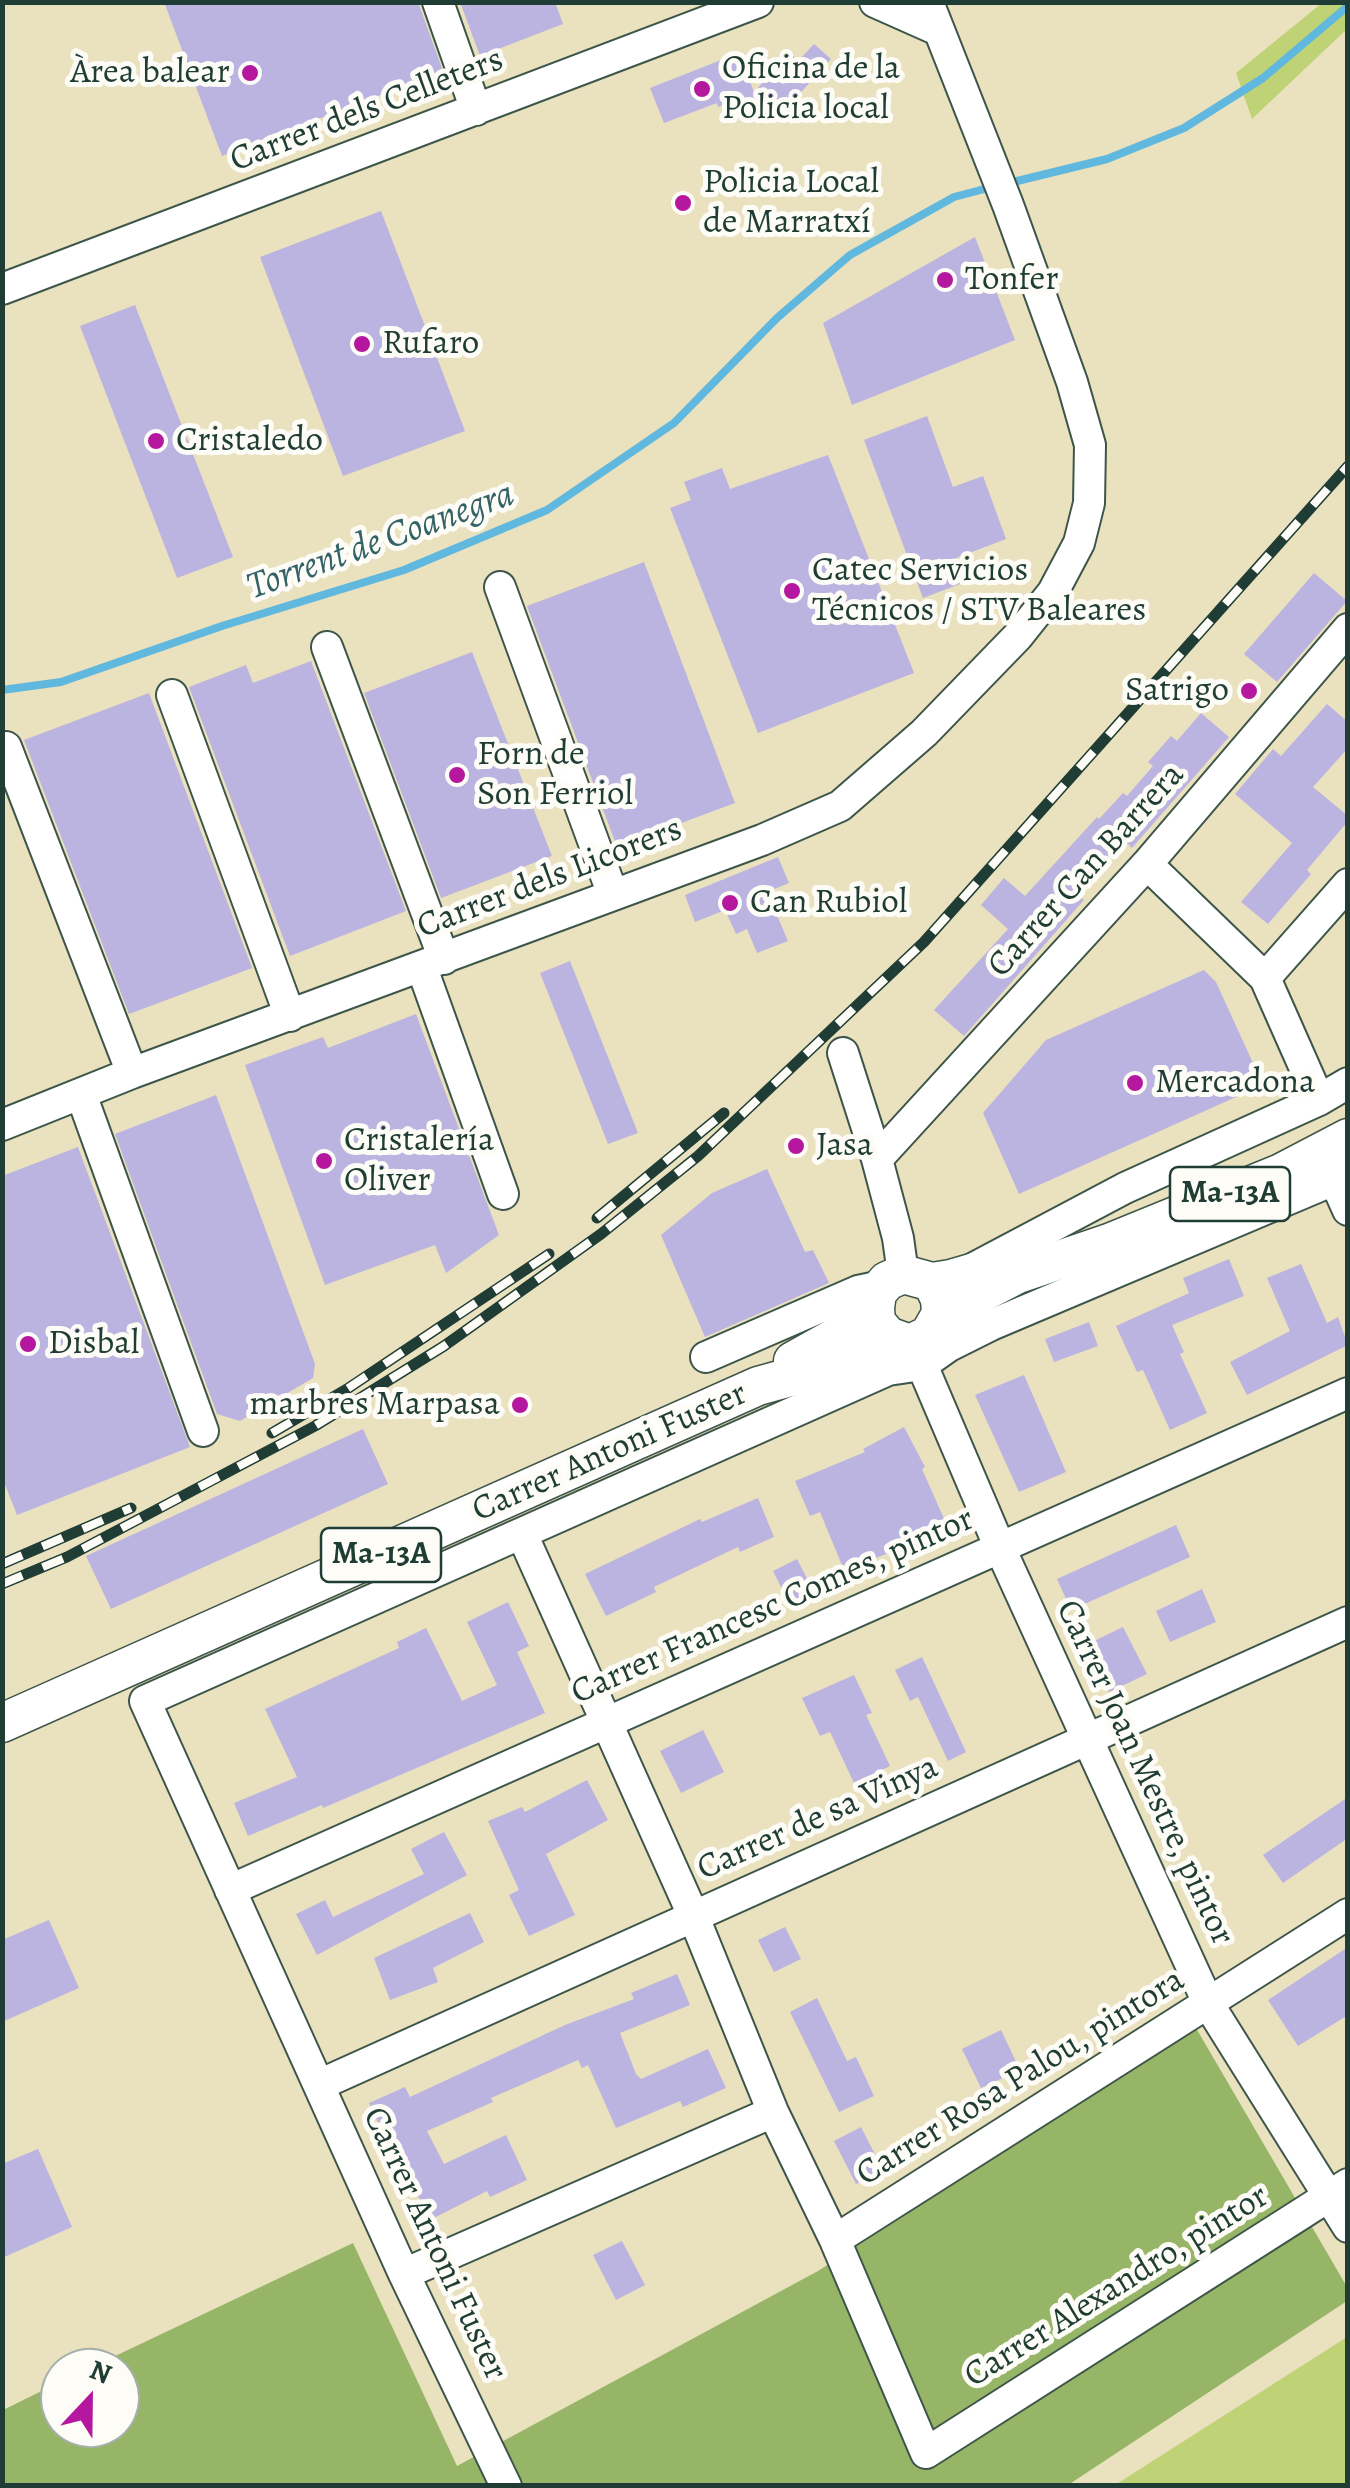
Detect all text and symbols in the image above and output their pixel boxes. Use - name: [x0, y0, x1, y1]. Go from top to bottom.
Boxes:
- street label: Carrer dels Celleters: [225, 40, 509, 182]
- place label: Oficina de la Policia local: [722, 48, 900, 130]
- place label: Àrea balear: [70, 52, 230, 94]
- marker: Àrea balear: [239, 62, 261, 84]
- marker: Oficina de la Policia local: [691, 78, 713, 100]
- place label: Policia Local de Marratxí: [703, 162, 879, 244]
- marker: Policia Local de Marratxí: [672, 192, 694, 214]
- place label: Tonfer: [965, 259, 1059, 301]
- marker: Tonfer: [934, 269, 956, 291]
- place label: Rufaro: [382, 323, 479, 365]
- marker: Rufaro: [351, 333, 373, 355]
- place label: Cristaledo: [176, 420, 323, 462]
- marker: Cristaledo: [145, 430, 167, 452]
- water label: Torrent de Coanegra: [241, 473, 521, 611]
- place label: Catec Servicios Técnicos / STV Baleares: [812, 550, 1146, 632]
- marker: Catec Servicios Técnicos / STV Baleares: [781, 580, 803, 602]
- place label: Satrigo: [1125, 670, 1229, 712]
- marker: Satrigo: [1238, 680, 1260, 702]
- place label: Forn de Son Ferriol: [477, 734, 633, 816]
- street label: Carrer Can Barrera: [980, 755, 1194, 987]
- marker: Forn de Son Ferriol: [446, 764, 468, 786]
- street label: Carrer dels Licorers: [412, 809, 688, 949]
- place label: Can Rubiol: [750, 882, 907, 924]
- marker: Can Rubiol: [719, 892, 741, 914]
- place label: Mercadona: [1155, 1062, 1315, 1104]
- marker: Mercadona: [1124, 1072, 1146, 1094]
- place label: Cristalería Oliver: [344, 1120, 494, 1202]
- place label: Jasa: [816, 1125, 873, 1167]
- marker: Jasa: [785, 1135, 807, 1157]
- marker: Cristalería Oliver: [313, 1150, 335, 1172]
- road number: Ma-13A: [1170, 1167, 1290, 1221]
- place label: Disbal: [48, 1323, 139, 1365]
- marker: Disbal: [17, 1333, 39, 1355]
- street label: Carrer Antoni Fuster: [466, 1374, 754, 1532]
- place label: marbres Marpasa: [249, 1384, 500, 1426]
- marker: marbres Marpasa: [509, 1394, 531, 1416]
- street label: Carrer Francesc Comes, pintor: [565, 1499, 981, 1715]
- road number: Ma-13A: [321, 1528, 441, 1582]
- street label: Carrer Joan Mestre, pintor: [1046, 1594, 1242, 1952]
- street label: Carrer de sa Vinya: [691, 1747, 945, 1891]
- street label: Carrer Rosa Palou, pintora: [849, 1960, 1193, 2196]
- street label: Carrer Antoni Fuster: [352, 2101, 516, 2387]
- street label: Carrer Alexandro, pintor: [957, 2176, 1277, 2398]
- north arrow: [40, 2348, 140, 2448]
- text: N: [84, 2351, 117, 2393]

